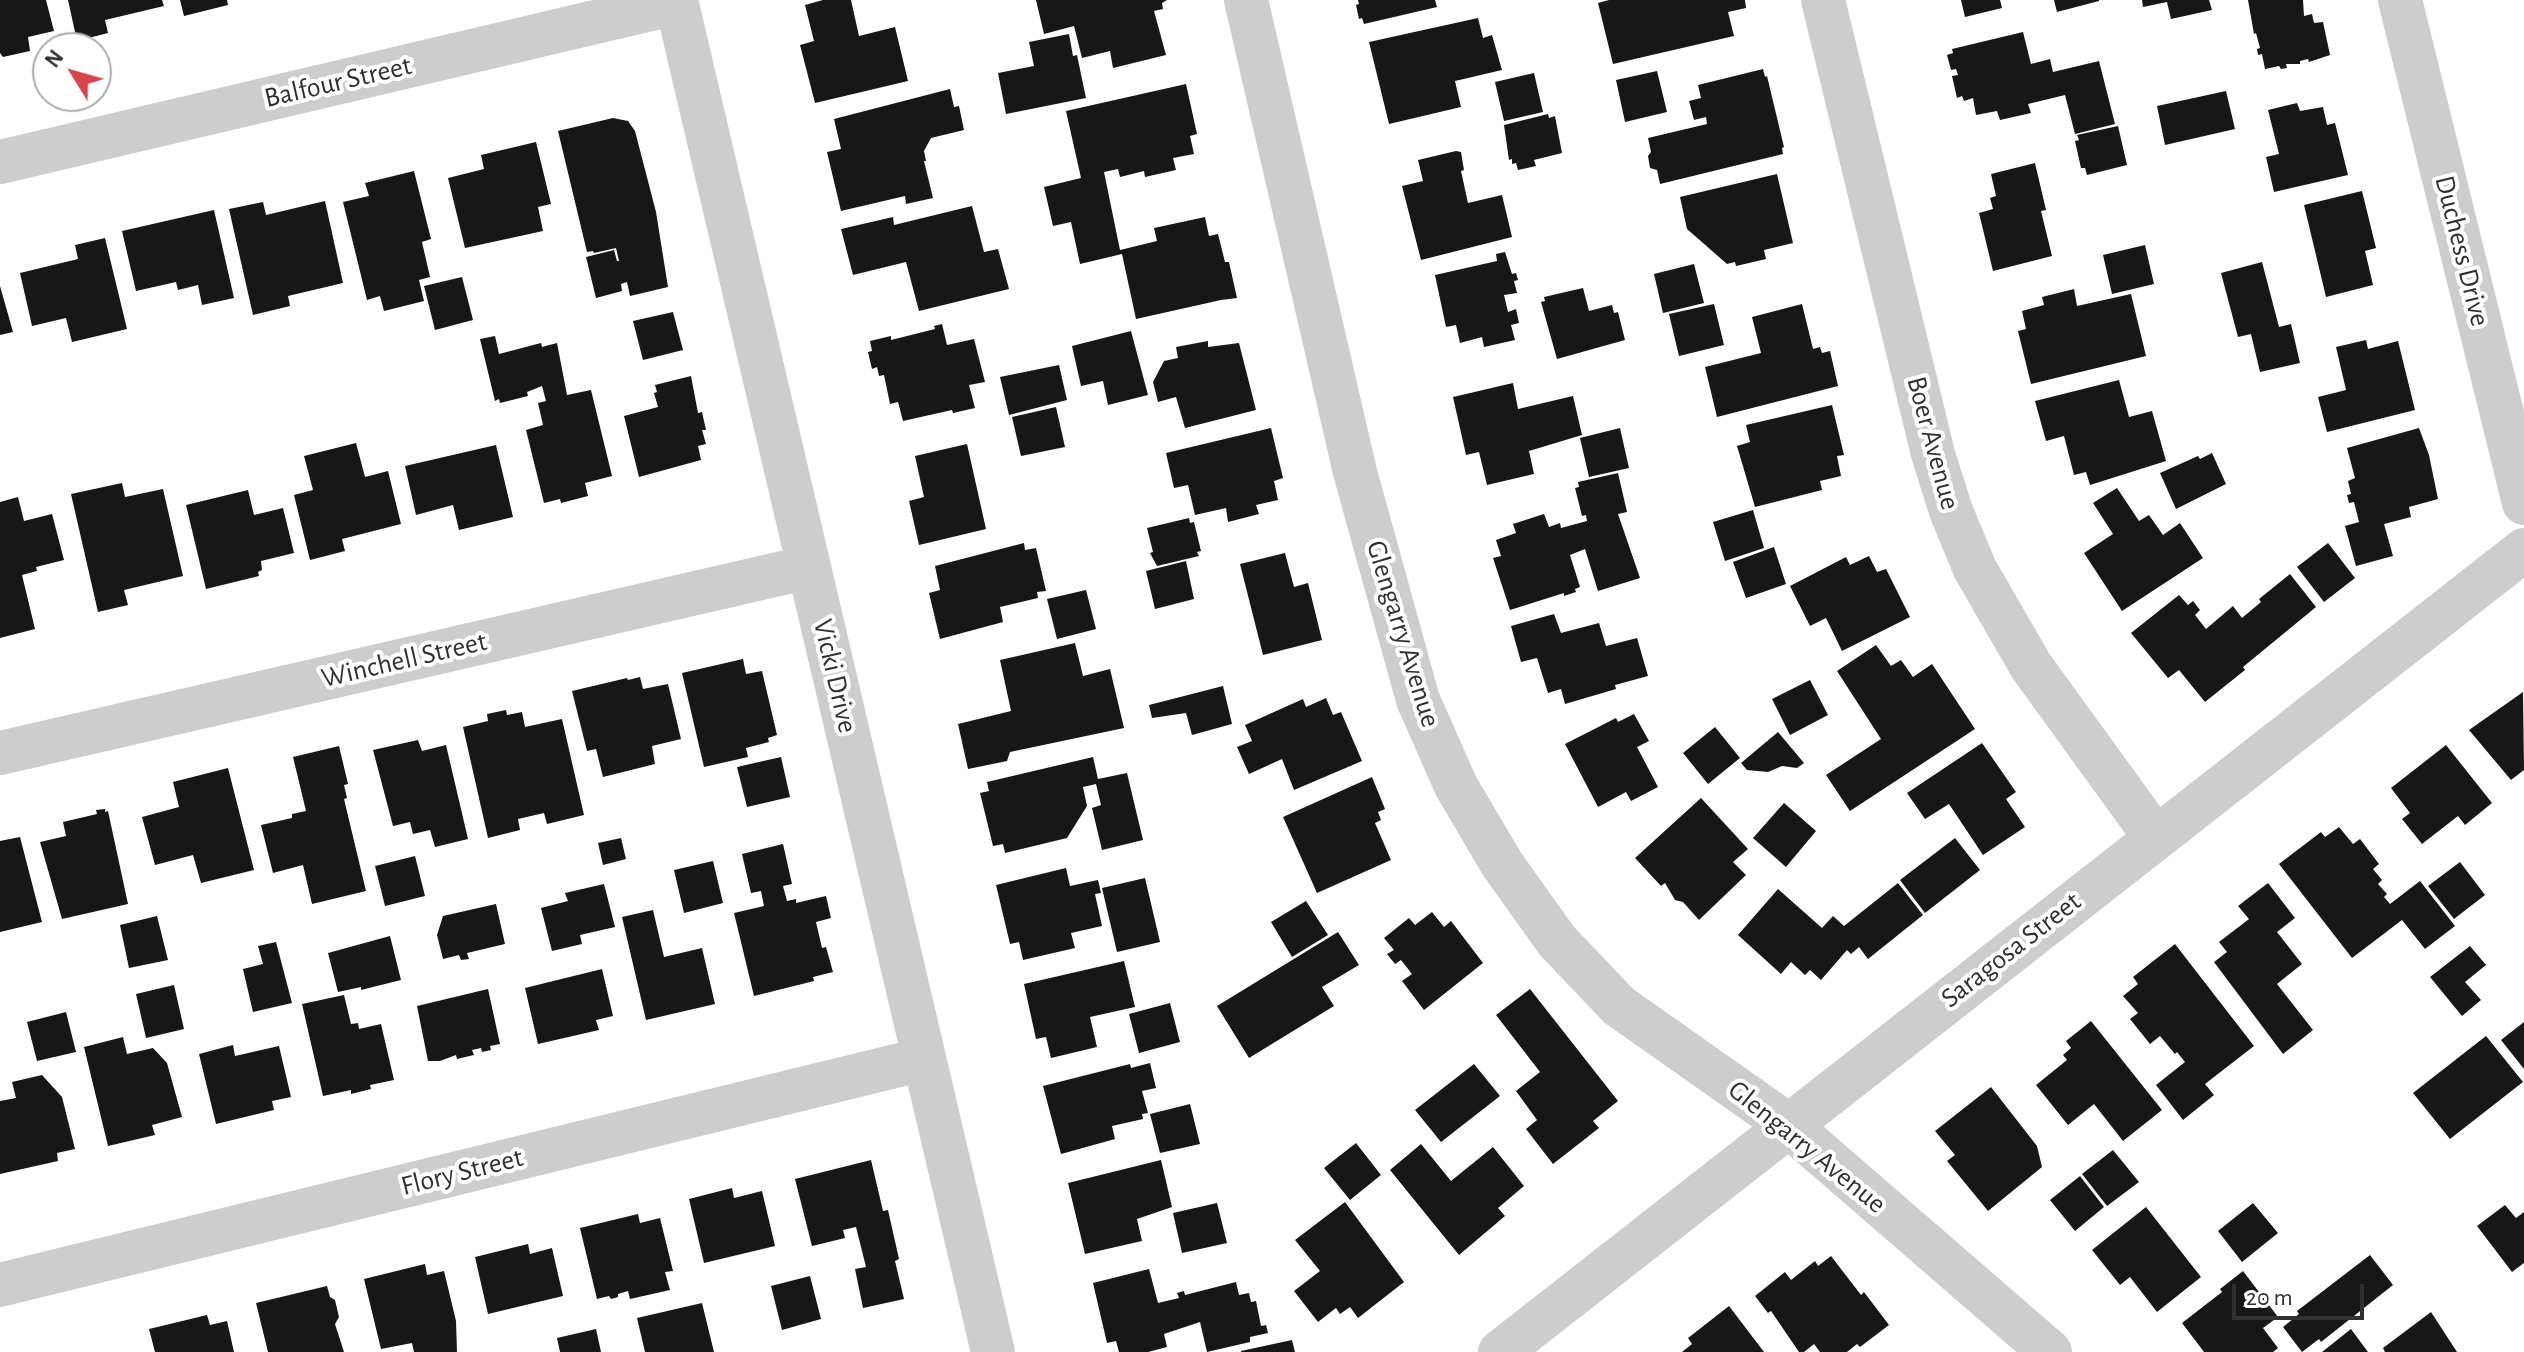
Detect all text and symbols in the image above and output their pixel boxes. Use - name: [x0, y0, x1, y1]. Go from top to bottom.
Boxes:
- north arrow: [32, 32, 112, 112]
- text: N: [41, 46, 68, 71]
- street label: Balfour Street: [261, 49, 415, 115]
- street label: Duchess Drive: [2427, 172, 2497, 330]
- street label: Boer Avenue: [1899, 373, 1967, 513]
- street label: Glengarry Avenue: [1359, 537, 1447, 731]
- street label: Vicki Drive: [806, 616, 864, 736]
- street label: Winchell Street: [318, 625, 490, 695]
- street label: Saragosa Street: [1934, 885, 2088, 1015]
- street label: Glengarry Avenue: [1721, 1073, 1893, 1221]
- street label: Flory Street: [398, 1141, 526, 1203]
- scale bar: [2236, 1268, 2368, 1318]
- text: 20 m: [2246, 1286, 2293, 1310]

